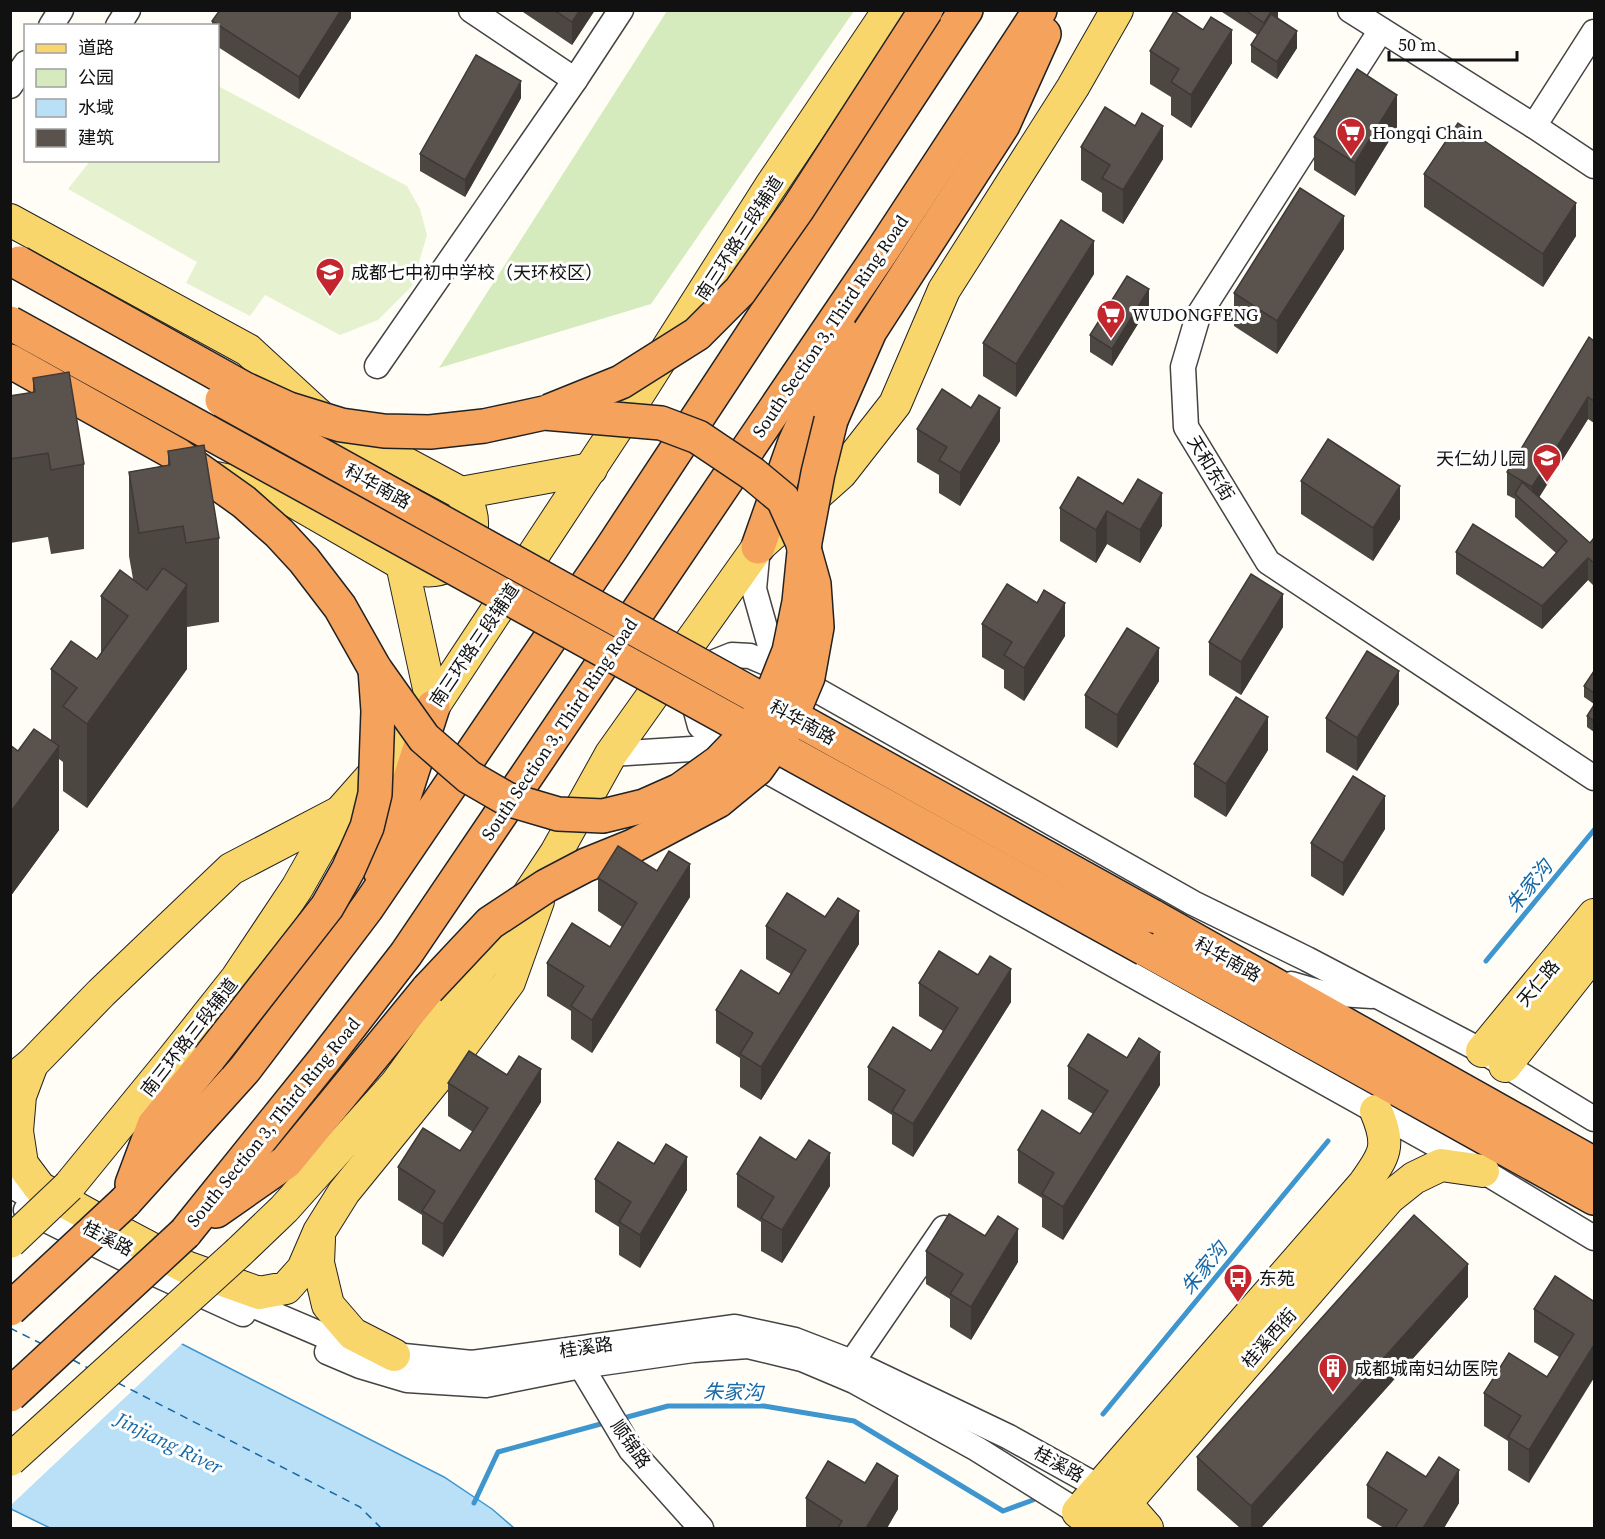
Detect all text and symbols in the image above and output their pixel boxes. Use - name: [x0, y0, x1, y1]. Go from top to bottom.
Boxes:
- legend: [24, 24, 219, 162]
- scale bar: [1389, 24, 1516, 62]
- text: 50 m: [1398, 32, 1436, 57]
- text: 道路: [78, 35, 114, 60]
- text: 公园: [78, 65, 114, 90]
- text: 水域: [78, 95, 114, 120]
- supermarket icon: Hongqi Chain: [1335, 116, 1367, 158]
- place label: Hongqi Chain: [1372, 120, 1483, 145]
- text: 建筑: [78, 125, 114, 150]
- street label: 南三环路三段辅道: [689, 171, 789, 305]
- street label: South Section 3, Third Ring Road: [746, 210, 914, 442]
- school or university icon: 成都七中初中学校（天环校区）: [314, 256, 346, 298]
- place label: 成都七中初中学校（天环校区）: [351, 260, 603, 285]
- supermarket icon: WUDONGFENG: [1095, 298, 1127, 340]
- place label: WUDONGFENG: [1132, 302, 1258, 327]
- street label: 天和东街: [1182, 431, 1240, 505]
- school or university icon: 天仁幼儿园: [1531, 442, 1563, 484]
- place label: 天仁幼儿园: [1436, 446, 1526, 471]
- street label: 科华南路: [340, 458, 416, 514]
- street label: 南三环路三段辅道: [423, 578, 525, 712]
- street label: South Section 3, Third Ring Road: [475, 613, 643, 845]
- street label: 科华南路: [765, 694, 841, 750]
- water label: 朱家沟: [1499, 852, 1560, 918]
- street label: 科华南路: [1190, 931, 1266, 987]
- street label: 天仁路: [1511, 954, 1565, 1012]
- street label: 南三环路三段辅道: [135, 973, 243, 1101]
- street label: South Section 3, Third Ring Road: [181, 1012, 365, 1232]
- street label: 桂溪路: [78, 1215, 138, 1261]
- water label: 朱家沟: [1174, 1234, 1235, 1300]
- bus stop icon: 东苑: [1222, 1262, 1254, 1304]
- place label: 东苑: [1259, 1266, 1295, 1291]
- street label: 桂溪西街: [1236, 1303, 1302, 1373]
- street label: 桂溪路: [558, 1331, 614, 1363]
- building icon: 成都城南妇幼医院: [1317, 1352, 1349, 1394]
- place label: 成都城南妇幼医院: [1354, 1356, 1498, 1381]
- water label: 朱家沟: [703, 1377, 765, 1407]
- water label: Jinjiang River: [108, 1404, 228, 1481]
- street label: 顺锦路: [605, 1415, 657, 1473]
- street label: 桂溪路: [1029, 1440, 1089, 1488]

